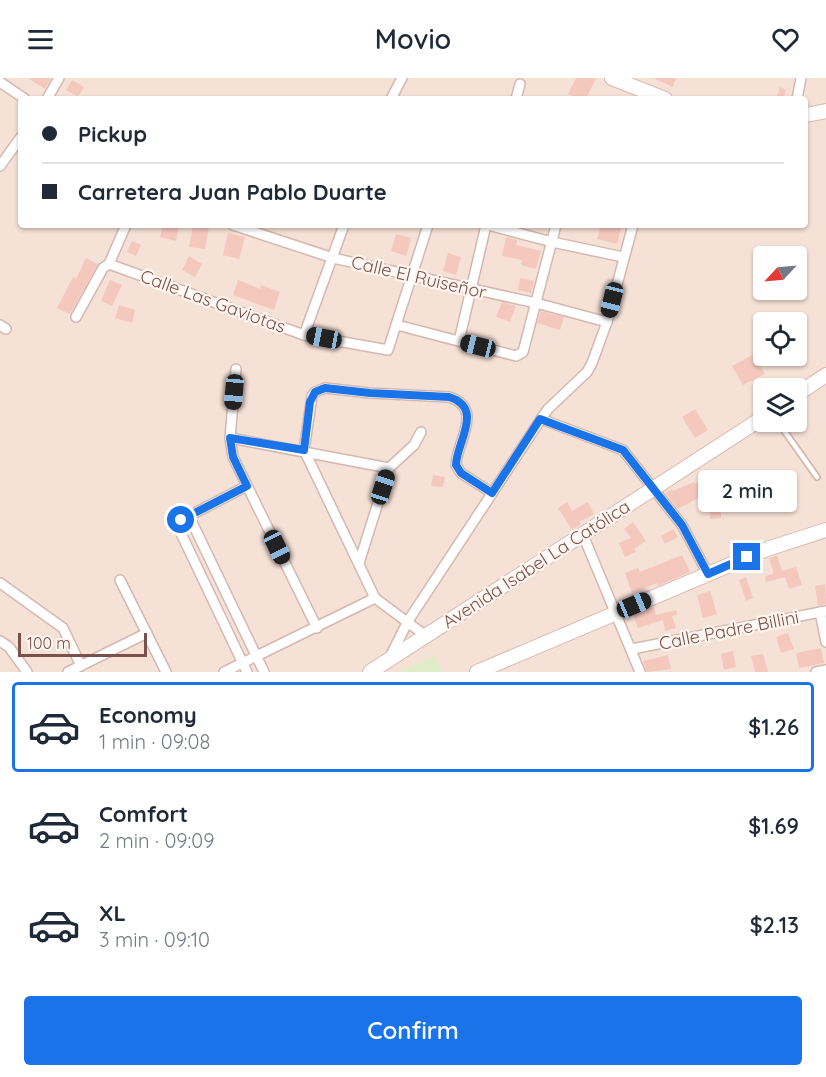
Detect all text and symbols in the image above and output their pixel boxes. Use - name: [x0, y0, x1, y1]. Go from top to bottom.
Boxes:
- text: Movio: [375, 22, 451, 56]
- icon: menu: [24, 23, 57, 56]
- icon: heart: [769, 23, 802, 56]
- text: Pickup: [78, 120, 147, 148]
- text: Carretera Juan Pablo Duarte: [78, 178, 387, 206]
- north arrow: [753, 246, 807, 300]
- map controls: [753, 246, 807, 432]
- street label: Calle El Ruiseñor: [349, 250, 489, 304]
- street label: Calle Las Gaviotas: [137, 264, 289, 338]
- car: [599, 280, 625, 320]
- button: locate: [753, 312, 807, 366]
- car: [305, 326, 343, 350]
- car: [458, 333, 498, 359]
- car: [223, 373, 245, 411]
- button: layers: [753, 378, 807, 432]
- car: [369, 467, 397, 507]
- callout: 2 min: [698, 470, 796, 512]
- text: 2 min: [722, 478, 773, 503]
- street label: Avenida Isabel La Católica: [438, 495, 634, 633]
- route start: [167, 506, 194, 533]
- car: [261, 527, 293, 567]
- route end: [733, 543, 760, 570]
- car: [614, 590, 654, 620]
- street label: Calle Padre Billini: [657, 605, 801, 655]
- scale bar: [18, 630, 147, 658]
- text: 100 m: [27, 633, 71, 653]
- icon: car: [27, 700, 81, 754]
- text: Economy: [99, 701, 197, 729]
- text: $1.26: [748, 713, 799, 741]
- text: 1 min · 09:08: [99, 729, 210, 754]
- icon: car: [27, 799, 81, 853]
- text: Comfort: [99, 800, 188, 828]
- text: $1.69: [748, 812, 799, 840]
- text: 2 min · 09:09: [99, 828, 214, 853]
- icon: car: [27, 898, 81, 952]
- text: XL: [99, 899, 126, 927]
- text: $2.13: [750, 911, 799, 939]
- text: 3 min · 09:10: [99, 927, 210, 952]
- button: Confirm: [24, 996, 802, 1065]

